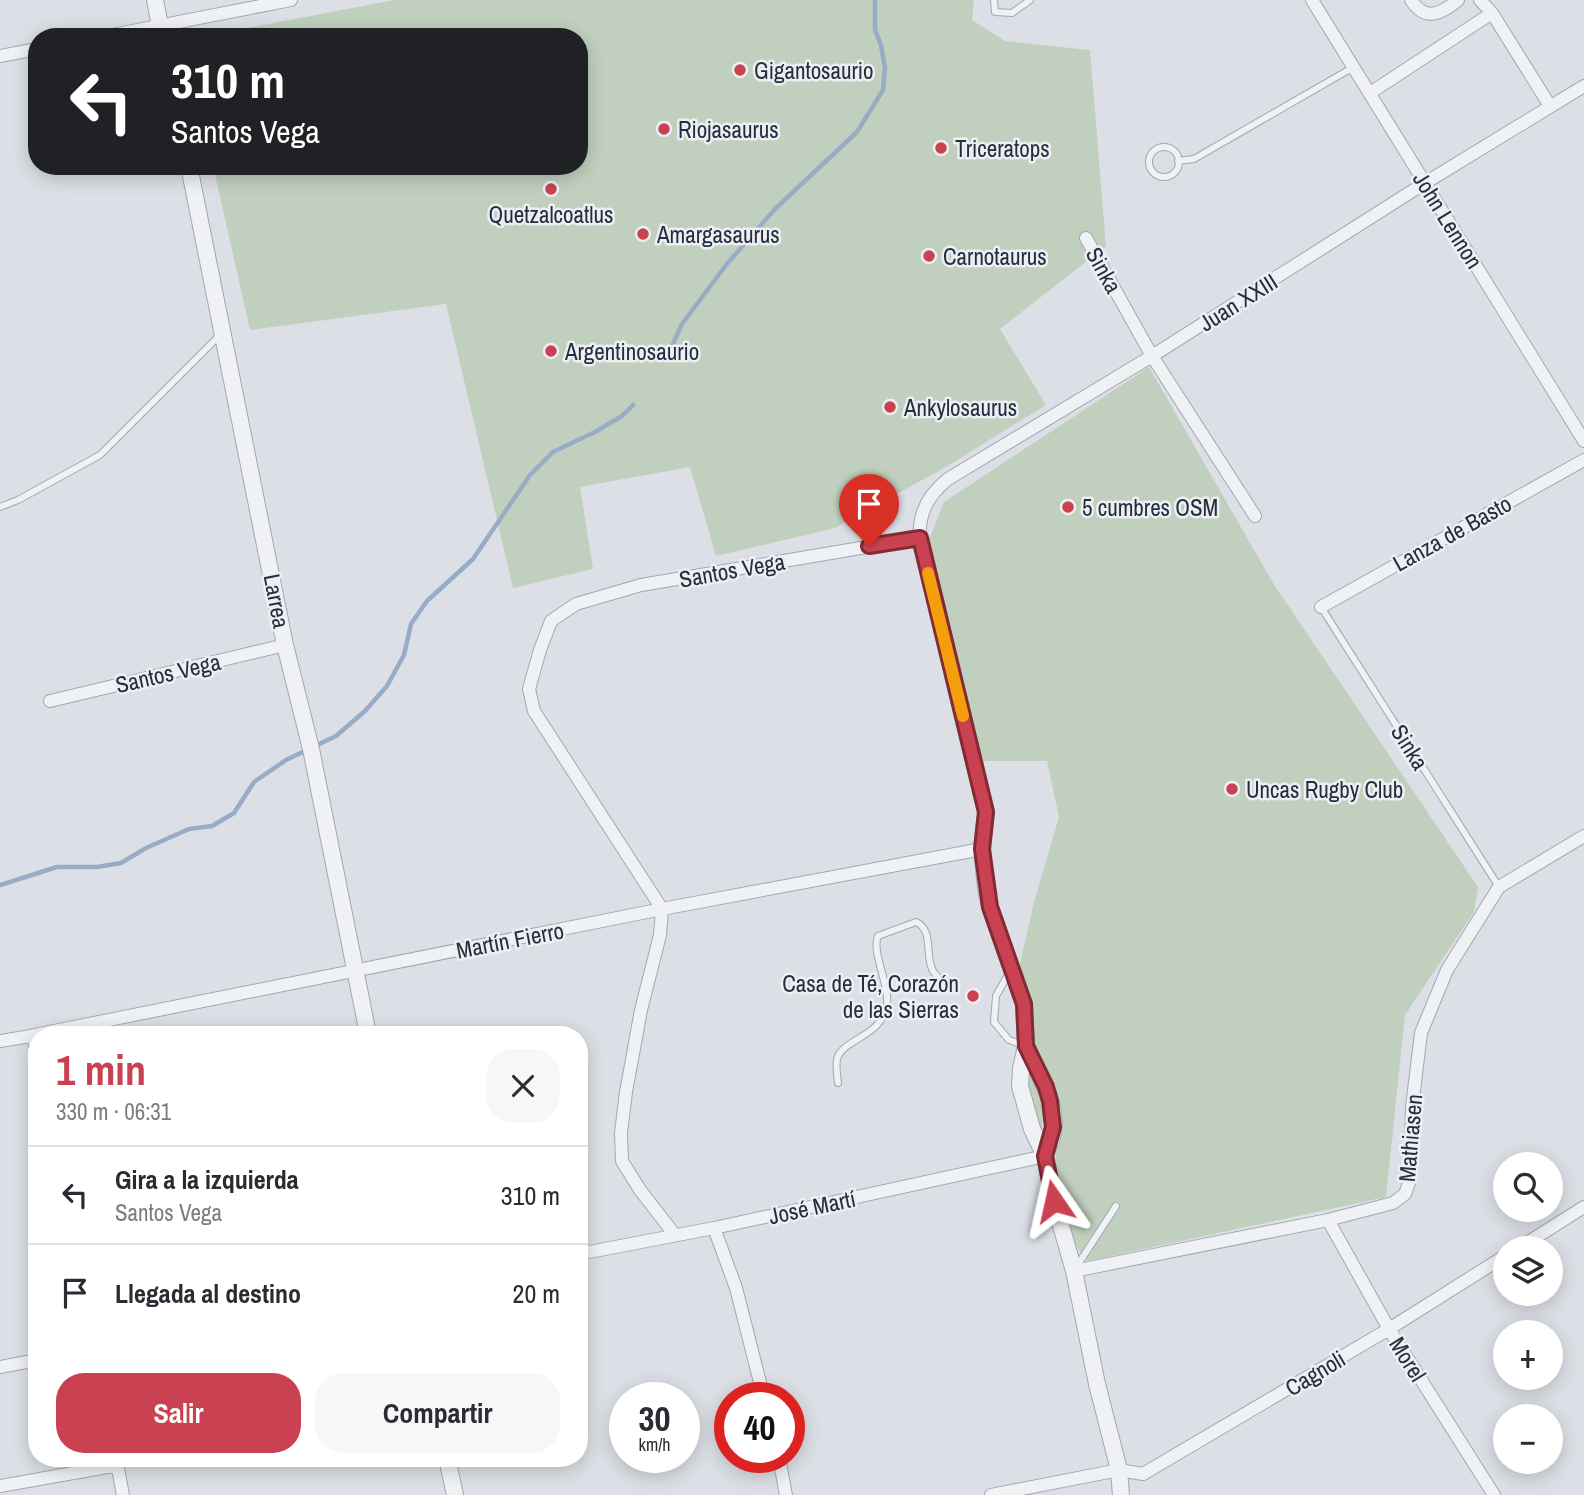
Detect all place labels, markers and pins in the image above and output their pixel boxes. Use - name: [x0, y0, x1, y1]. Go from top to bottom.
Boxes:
- place label: Gigantosaurio: [754, 55, 874, 86]
- marker: Gigantosaurio: [732, 62, 748, 78]
- place label: Riojasaurus: [678, 114, 779, 145]
- marker: Riojasaurus: [656, 121, 672, 137]
- place label: Triceratops: [955, 133, 1050, 164]
- marker: Triceratops: [933, 140, 949, 156]
- marker: Quetzalcoatlus: [543, 181, 559, 197]
- place label: Quetzalcoatlus: [489, 199, 613, 230]
- place label: Amargasaurus: [656, 219, 780, 250]
- marker: Amargasaurus: [635, 226, 651, 242]
- place label: Carnotaurus: [943, 241, 1047, 272]
- marker: Carnotaurus: [921, 248, 937, 264]
- place label: Argentinosaurio: [564, 336, 699, 367]
- marker: Argentinosaurio: [543, 343, 559, 359]
- place label: Ankylosaurus: [903, 392, 1017, 423]
- marker: Ankylosaurus: [882, 399, 898, 415]
- pin: [839, 474, 899, 546]
- place label: 5 cumbres OSM: [1082, 492, 1218, 523]
- marker: 5 cumbres OSM: [1060, 499, 1076, 515]
- place label: Uncas Rugby Club: [1246, 774, 1403, 805]
- marker: Uncas Rugby Club: [1224, 781, 1240, 797]
- place label: Casa de Té, Corazón de las Sierras: [782, 968, 959, 1025]
- marker: Casa de Té, Corazón de las Sierras: [965, 988, 981, 1004]

